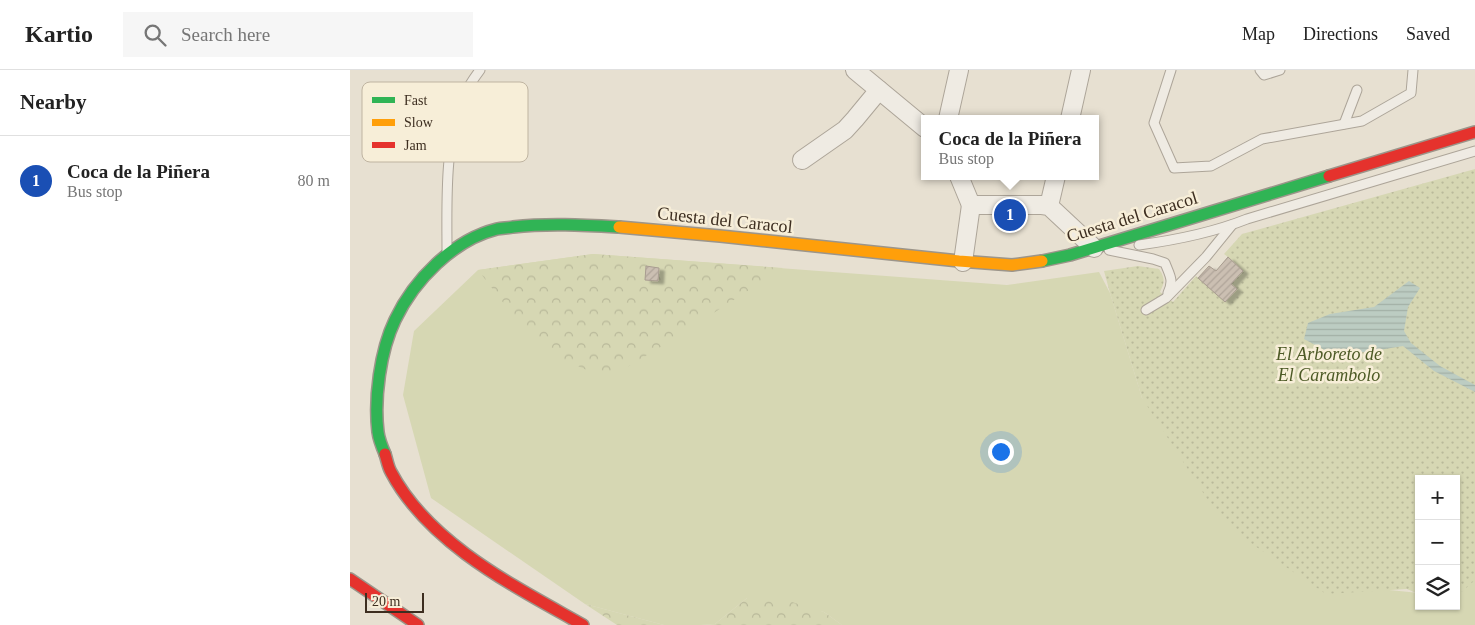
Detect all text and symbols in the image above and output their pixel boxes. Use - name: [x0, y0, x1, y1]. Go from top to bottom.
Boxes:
- search box: [123, 12, 473, 57]
- text: Kartio: [25, 21, 93, 47]
- icon: search: [141, 21, 169, 49]
- text: Search here: [181, 24, 270, 45]
- text: Map: [1242, 24, 1275, 44]
- text: Directions: [1303, 24, 1378, 44]
- text: Saved: [1406, 24, 1450, 44]
- legend: [362, 82, 528, 162]
- text: Nearby: [20, 90, 87, 114]
- text: Fast: [404, 93, 427, 108]
- text: Slow: [404, 115, 434, 130]
- popup: [921, 115, 1099, 180]
- text: Coca de la Piñera: [938, 128, 1082, 149]
- text: Jam: [404, 138, 427, 153]
- text: Bus stop: [938, 150, 994, 167]
- text: Coca de la Piñera: [67, 161, 210, 182]
- text: 1: [32, 172, 40, 189]
- text: 80 m: [298, 172, 330, 189]
- text: Bus stop: [67, 183, 123, 200]
- street label: Cuesta del Caracol: [1064, 188, 1200, 246]
- pin: 1: [994, 196, 1026, 234]
- street label: Cuesta del Caracol: [656, 203, 794, 237]
- park label: El Arboreto de El Carambolo: [1275, 344, 1382, 385]
- your location: [988, 439, 1014, 465]
- map controls: [1415, 475, 1460, 610]
- button: +: [1415, 475, 1460, 520]
- button: −: [1415, 520, 1460, 565]
- button: layers: [1415, 565, 1460, 610]
- scale bar: [365, 590, 424, 613]
- text: 20 m: [372, 594, 400, 609]

